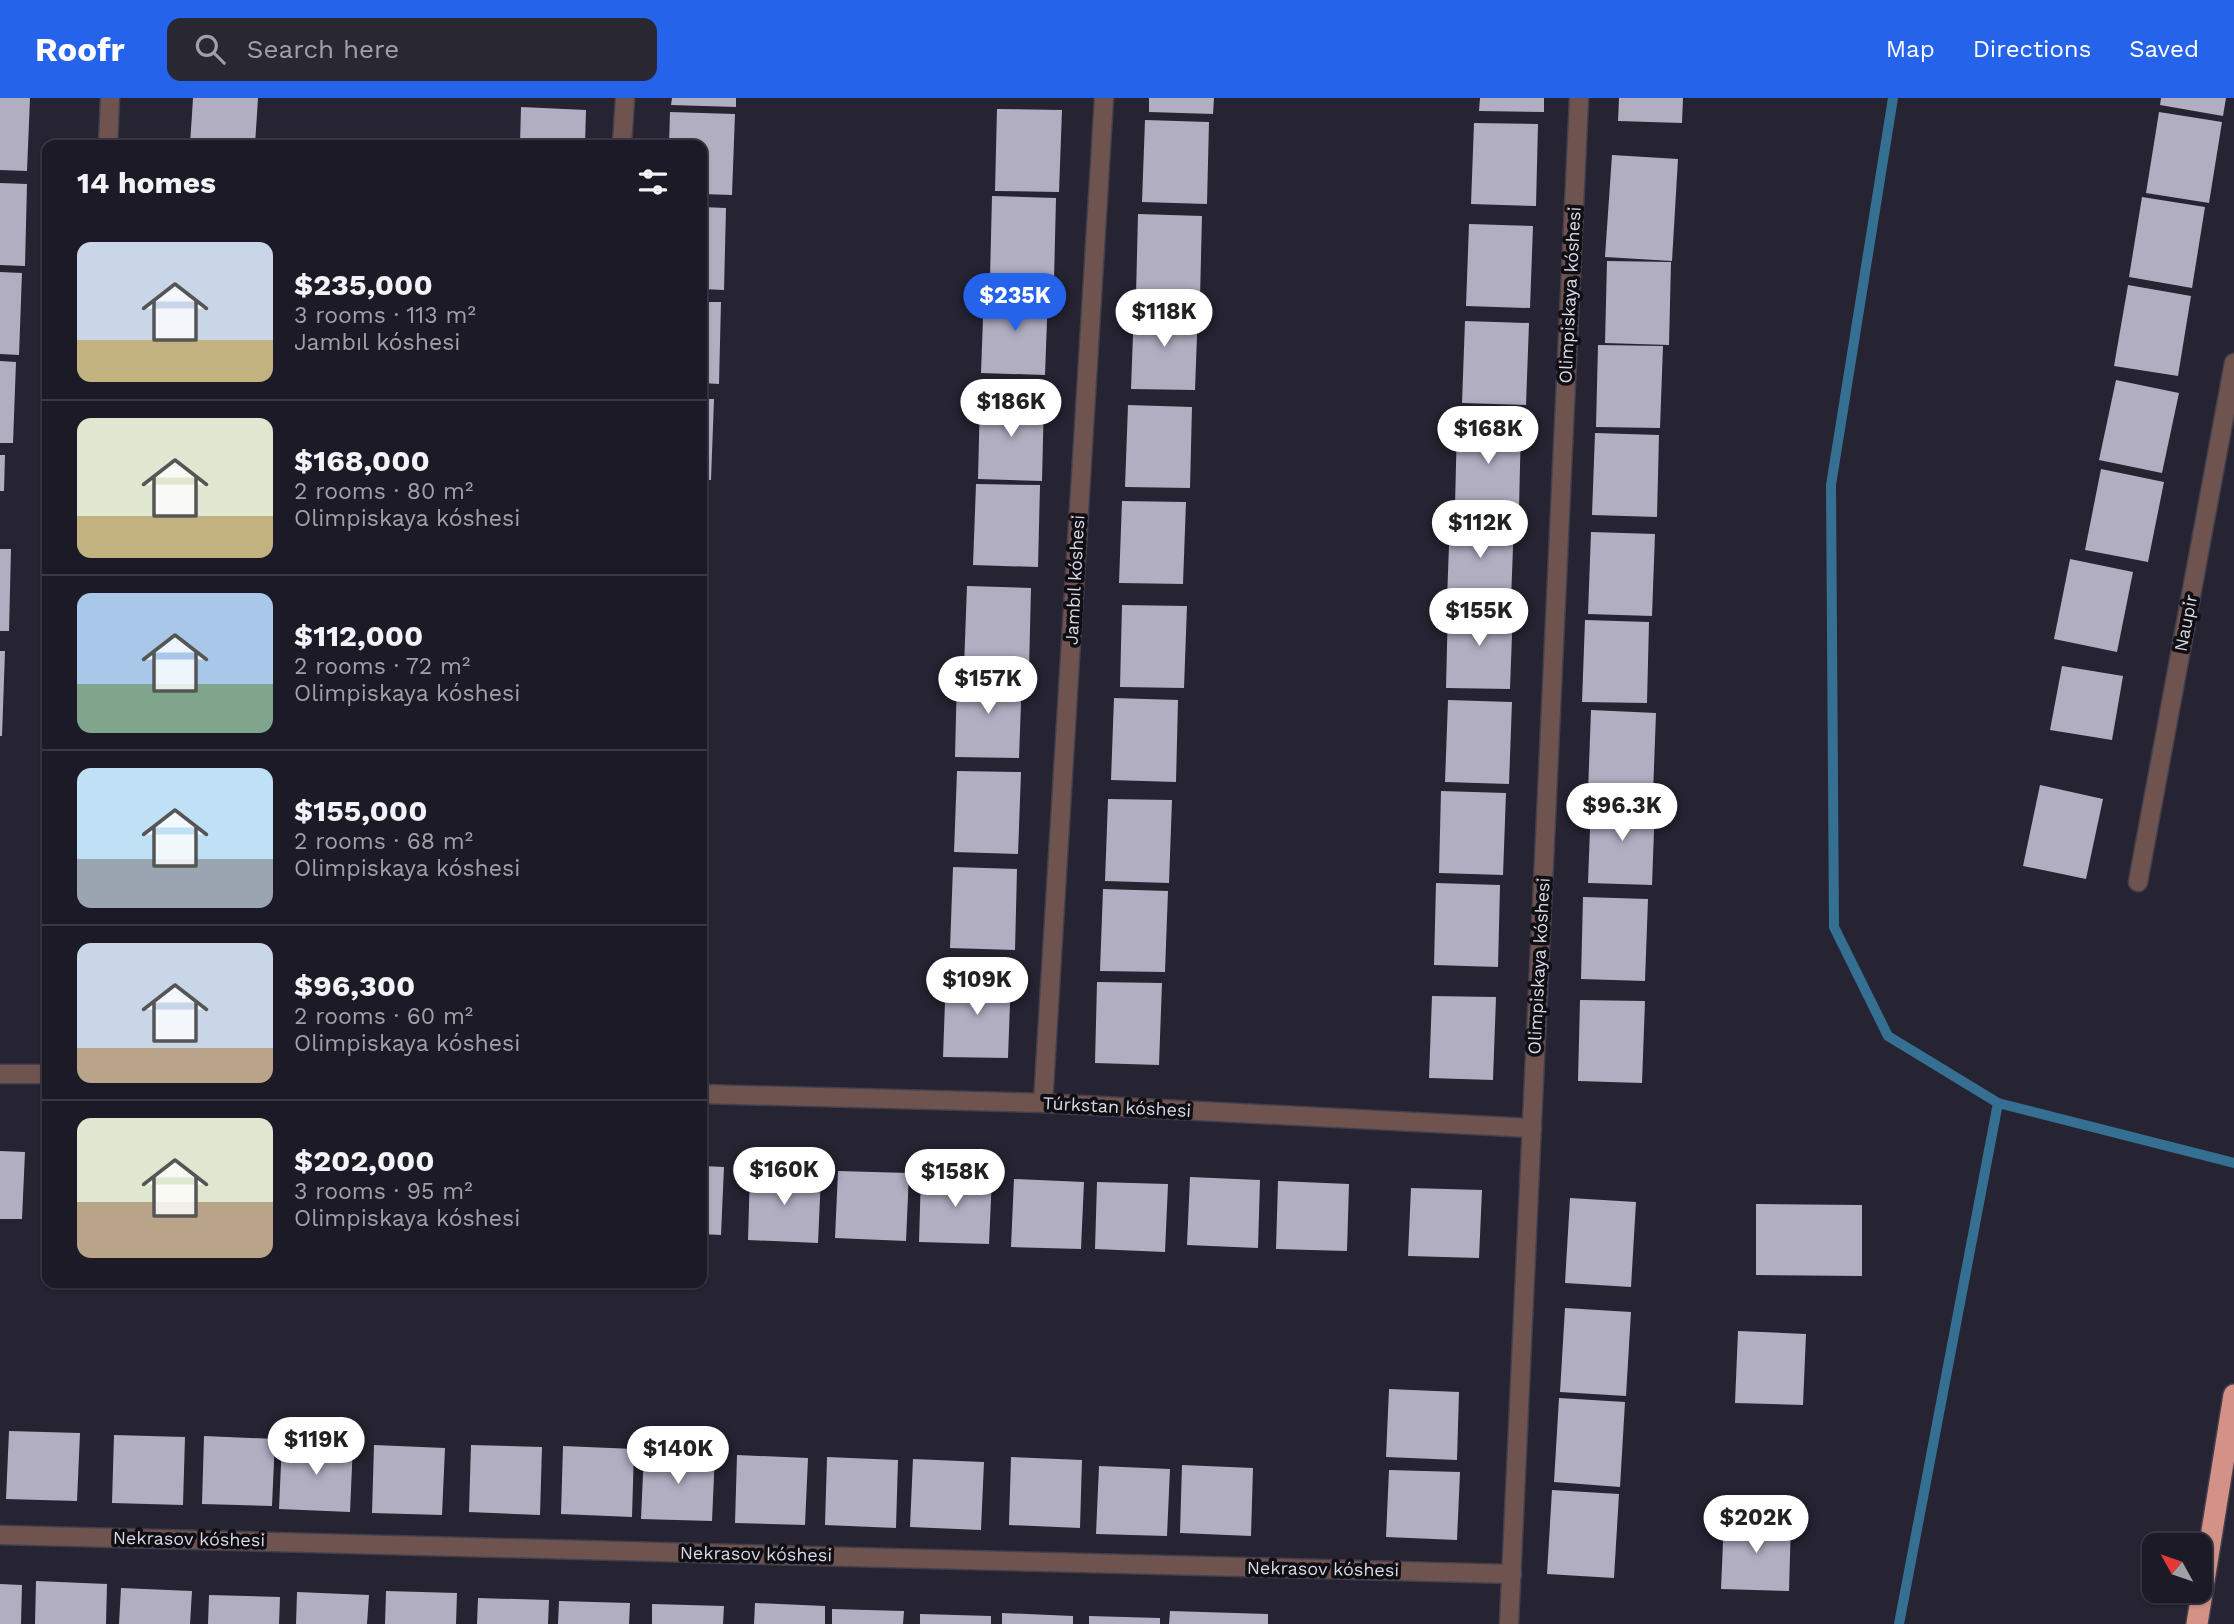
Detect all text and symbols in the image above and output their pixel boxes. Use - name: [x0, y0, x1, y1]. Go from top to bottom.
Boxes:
- search box: [167, 18, 657, 81]
- text: Roofr: [35, 30, 125, 69]
- icon: search: [191, 30, 229, 68]
- text: Search here: [247, 34, 399, 64]
- text: Map: [1886, 35, 1935, 63]
- text: Directions: [1973, 35, 2091, 63]
- text: Saved: [2129, 35, 2199, 63]
- icon: filters: [634, 163, 672, 201]
- text: 14 homes: [77, 165, 216, 200]
- street label: Olimpiskaya kóshesi: [1554, 206, 1585, 384]
- text: $235,000: [294, 267, 433, 302]
- icon: home: [133, 270, 217, 354]
- pin: $235K: [966, 274, 1064, 333]
- text: $235K: [979, 282, 1051, 309]
- pin: $118K: [1115, 289, 1213, 349]
- text: $118K: [1132, 298, 1196, 325]
- text: 3 rooms · 113 m²: [294, 302, 476, 329]
- text: Jambıl kóshesi: [294, 329, 460, 356]
- pin: $186K: [962, 380, 1060, 439]
- text: $186K: [976, 388, 1046, 415]
- pin: $168K: [1439, 406, 1537, 466]
- text: $168K: [1453, 415, 1523, 442]
- text: $168,000: [294, 443, 430, 478]
- icon: home: [133, 446, 217, 530]
- text: 2 rooms · 80 m²: [294, 478, 473, 505]
- pin: $112K: [1431, 500, 1529, 560]
- text: Olimpiskaya kóshesi: [294, 505, 520, 532]
- text: $112K: [1448, 509, 1512, 536]
- street label: Jambıl kóshesi: [1061, 514, 1088, 646]
- pin: $155K: [1430, 588, 1528, 648]
- street label: Naupir: [2170, 593, 2201, 653]
- text: $155K: [1445, 597, 1513, 624]
- text: $112,000: [294, 618, 423, 653]
- icon: home: [133, 621, 217, 705]
- text: 2 rooms · 72 m²: [294, 653, 470, 680]
- pin: $157K: [939, 656, 1037, 716]
- text: $157K: [954, 665, 1022, 692]
- text: Olimpiskaya kóshesi: [294, 680, 520, 707]
- pin: $96.3K: [1565, 784, 1679, 843]
- text: $96.3K: [1582, 792, 1662, 819]
- text: $155,000: [294, 793, 428, 828]
- icon: home: [133, 796, 217, 880]
- text: 2 rooms · 68 m²: [294, 828, 473, 855]
- text: Olimpiskaya kóshesi: [294, 855, 520, 882]
- street label: Olimpiskaya kóshesi: [1523, 877, 1554, 1055]
- pin: $109K: [928, 958, 1026, 1017]
- text: $109K: [942, 966, 1012, 993]
- text: $96,300: [294, 968, 415, 1003]
- icon: home: [133, 971, 217, 1055]
- text: 2 rooms · 60 m²: [294, 1003, 473, 1030]
- text: Olimpiskaya kóshesi: [294, 1030, 520, 1057]
- street label: Túrkstan kóshesi: [1042, 1092, 1192, 1121]
- text: $202,000: [294, 1143, 435, 1178]
- icon: home: [133, 1146, 217, 1230]
- pin: $160K: [735, 1148, 833, 1207]
- pin: $158K: [906, 1150, 1004, 1209]
- text: $160K: [749, 1156, 819, 1183]
- text: $158K: [921, 1158, 989, 1185]
- text: 3 rooms · 95 m²: [294, 1178, 473, 1205]
- text: Olimpiskaya kóshesi: [294, 1205, 520, 1232]
- pin: $119K: [267, 1418, 365, 1477]
- text: $119K: [284, 1426, 348, 1453]
- pin: $140K: [629, 1426, 727, 1486]
- text: $140K: [643, 1435, 713, 1462]
- pin: $202K: [1707, 1496, 1805, 1555]
- text: $202K: [1720, 1504, 1792, 1531]
- street label: Nekrasov kóshesi: [113, 1527, 265, 1550]
- north arrow: [2142, 1533, 2212, 1603]
- map controls: [2142, 1533, 2212, 1603]
- street label: Nekrasov kóshesi: [680, 1542, 832, 1565]
- street label: Nekrasov kóshesi: [1247, 1557, 1399, 1580]

